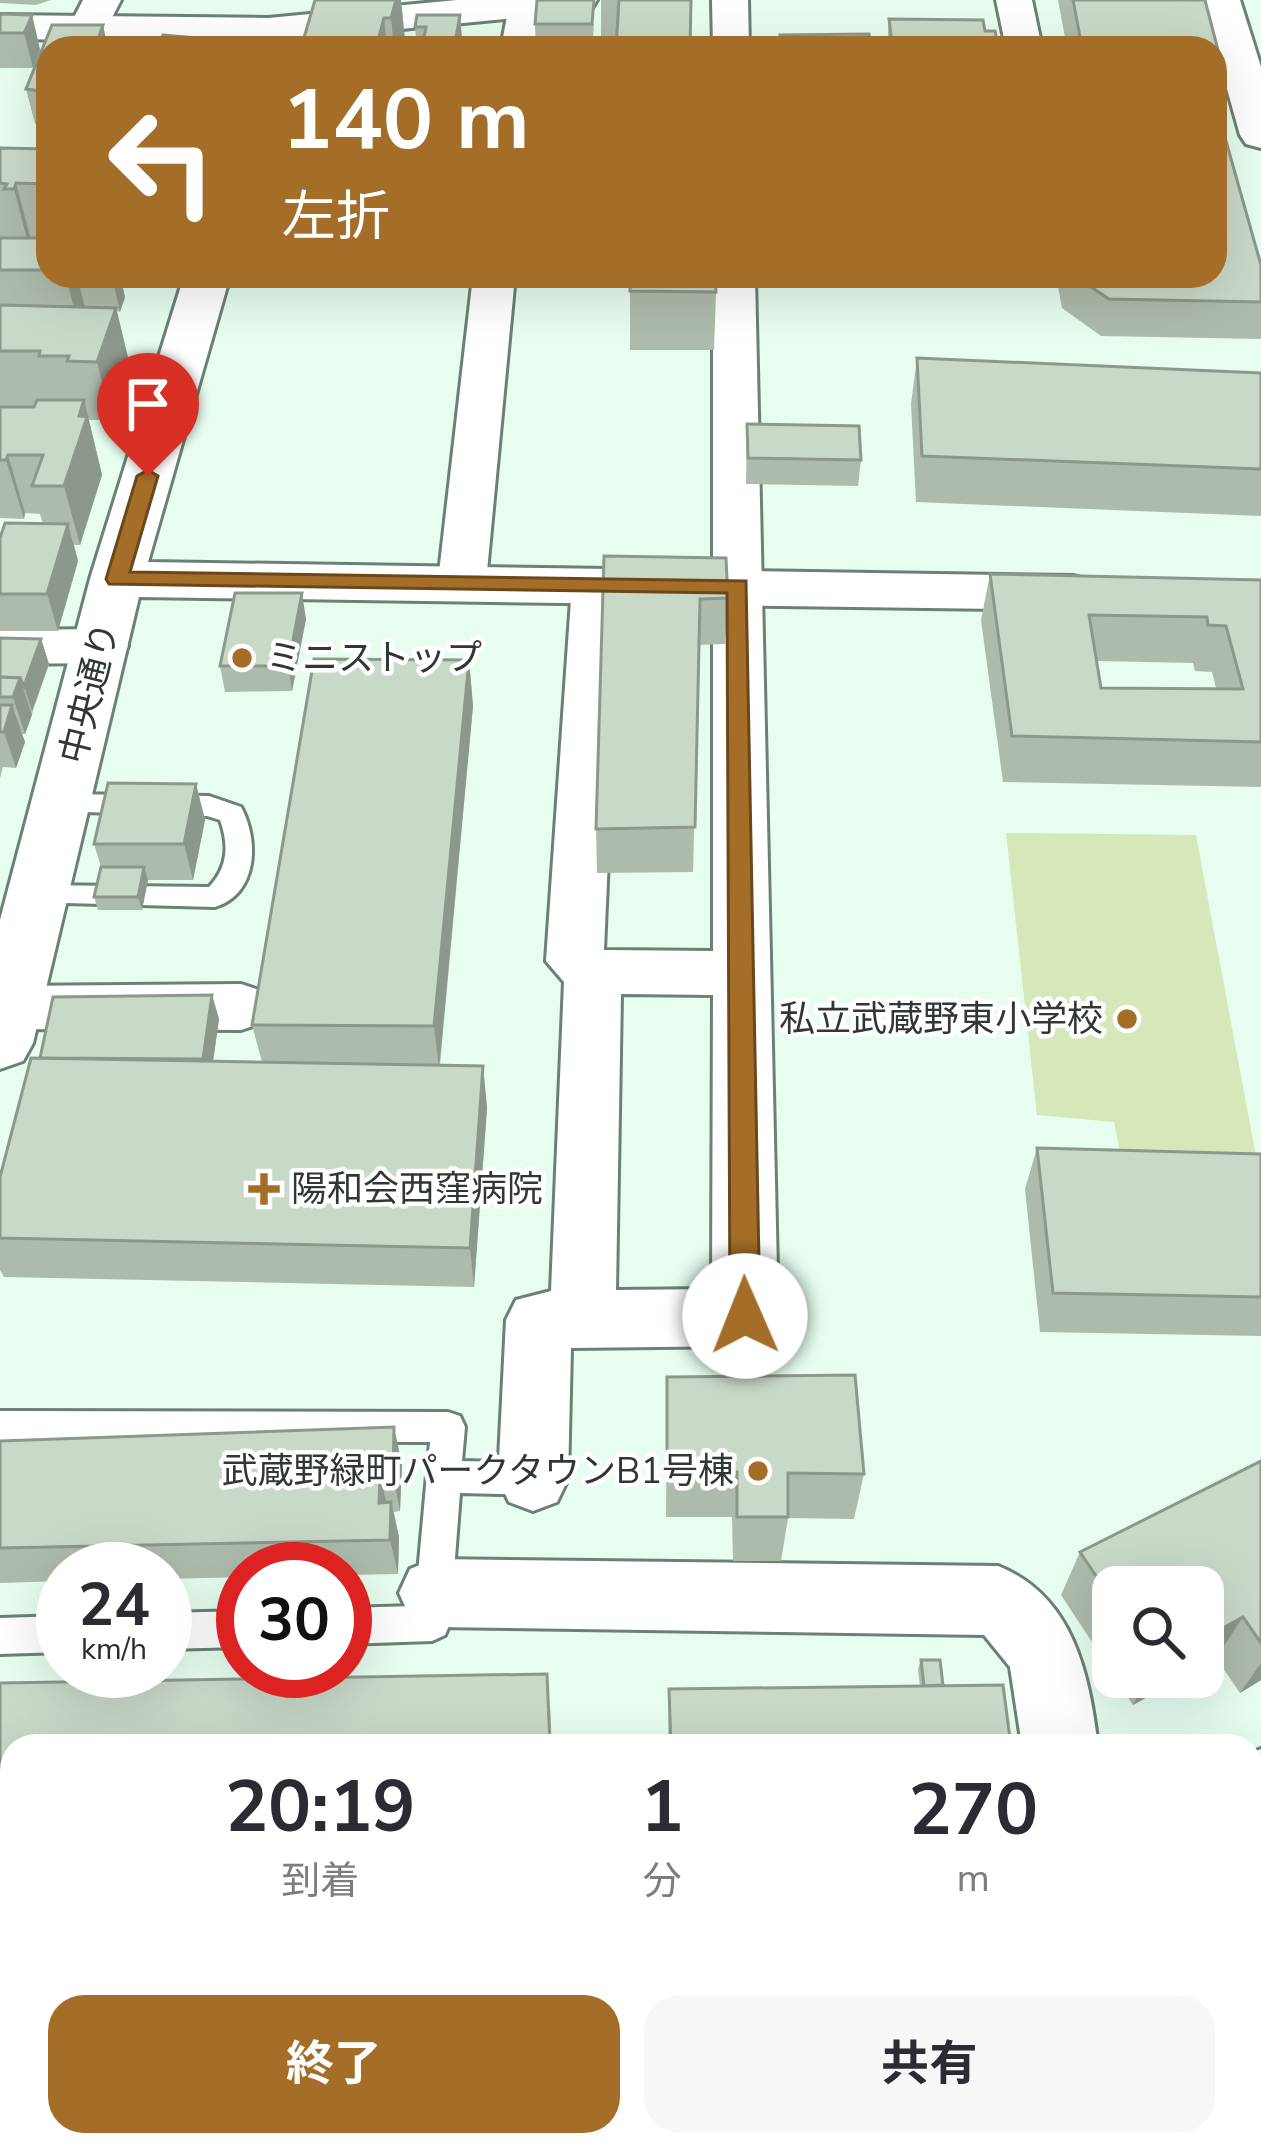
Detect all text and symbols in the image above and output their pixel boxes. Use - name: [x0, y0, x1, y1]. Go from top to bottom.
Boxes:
- text: 140 m: [282, 63, 530, 178]
- icon: left: [84, 84, 240, 240]
- text: 左折: [282, 180, 390, 254]
- pin: [97, 353, 199, 476]
- icon: arrive: [115, 371, 181, 437]
- street label: 中央通り: [49, 617, 131, 769]
- place label: ミニストップ: [266, 634, 482, 683]
- marker: ミニストップ: [229, 645, 255, 671]
- place label: 私立武蔵野東小学校: [779, 995, 1103, 1044]
- marker: 私立武蔵野東小学校: [1114, 1006, 1140, 1032]
- place label: 陽和会西窪病院: [291, 1165, 543, 1214]
- marker: 陽和会西窪病院: [248, 1173, 280, 1205]
- position arrow: [682, 1253, 808, 1379]
- place label: 武蔵野緑町パークタウンB1号棟: [222, 1447, 734, 1496]
- marker: 武蔵野緑町パークタウンB1号棟: [745, 1458, 771, 1484]
- speed limit sign: 30: [216, 1542, 372, 1698]
- text: 24: [78, 1564, 150, 1646]
- map controls: [1092, 1566, 1224, 1698]
- button: search: [1092, 1566, 1224, 1698]
- text: km/h: [81, 1629, 147, 1670]
- text: 20:19: [225, 1758, 416, 1856]
- text: 1: [640, 1758, 684, 1856]
- text: 270: [908, 1761, 1038, 1859]
- text: m: [957, 1852, 990, 1905]
- text: 到着: [281, 1855, 359, 1908]
- text: 分: [643, 1855, 682, 1908]
- button: 終了: [48, 1995, 620, 2133]
- button: 共有: [644, 1995, 1215, 2133]

